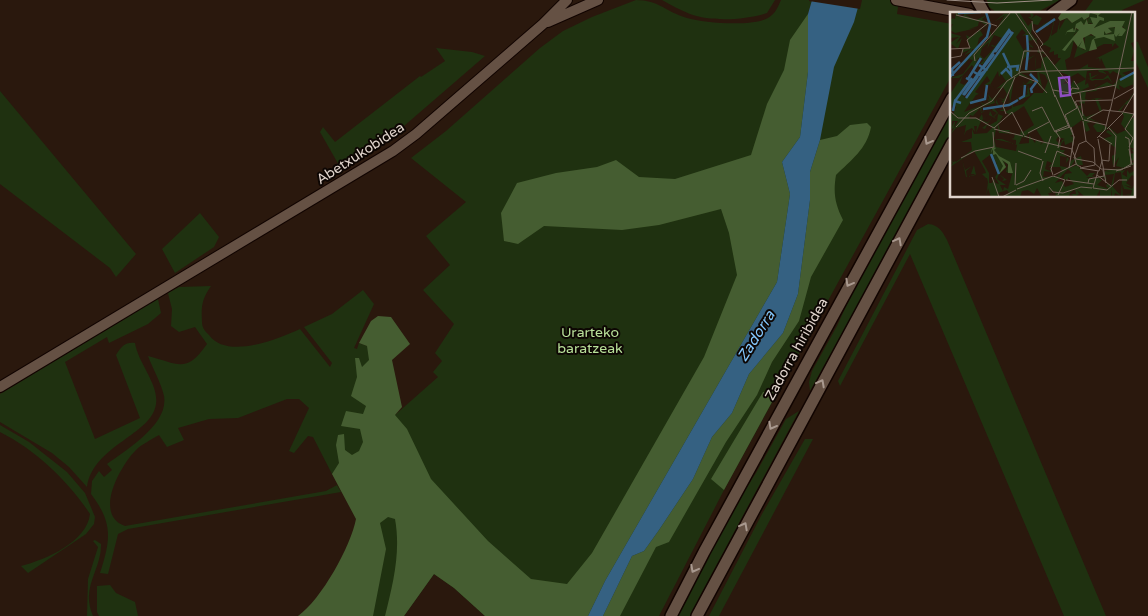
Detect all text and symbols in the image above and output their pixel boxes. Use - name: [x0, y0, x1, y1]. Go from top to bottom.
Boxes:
- inset map: [950, 12, 1136, 198]
- street label: Abetxukobidea: [313, 119, 407, 188]
- one-way arrow: [924, 135, 934, 144]
- one-way arrow: [892, 237, 902, 246]
- one-way arrow: [846, 278, 856, 287]
- street label: Zadorra hiribidea: [761, 295, 832, 403]
- water label: Zadorra: [733, 307, 779, 365]
- park label: Urarteko baratzeak: [557, 324, 623, 357]
- one-way arrow: [815, 380, 825, 389]
- one-way arrow: [768, 421, 778, 430]
- one-way arrow: [738, 523, 748, 532]
- one-way arrow: [691, 564, 701, 573]

